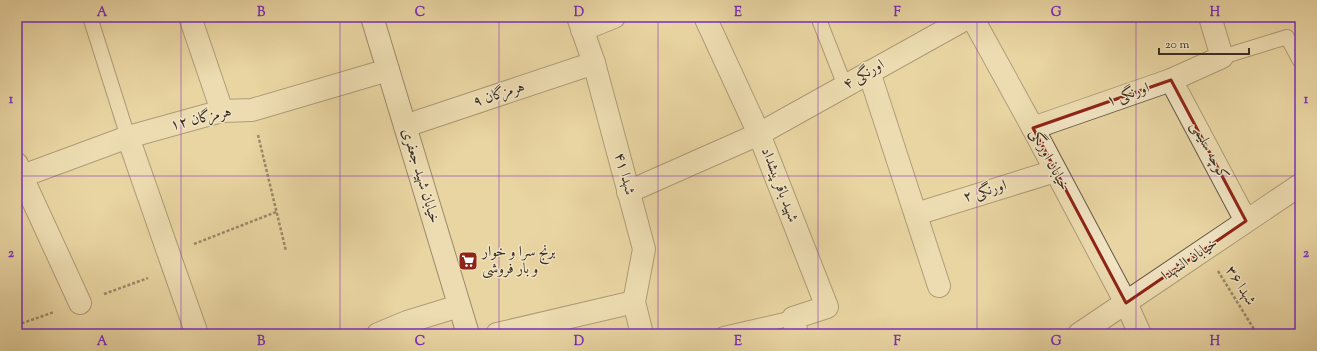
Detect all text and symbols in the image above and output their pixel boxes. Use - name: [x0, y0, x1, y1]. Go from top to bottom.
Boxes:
- text: A: [97, 4, 108, 22]
- text: B: [257, 4, 266, 22]
- text: C: [415, 4, 425, 22]
- text: D: [574, 4, 584, 22]
- text: E: [734, 4, 742, 22]
- text: F: [893, 4, 901, 22]
- text: G: [1051, 4, 1062, 22]
- text: H: [1210, 4, 1221, 22]
- scale bar: [1159, 30, 1249, 56]
- text: 20 m: [1165, 36, 1190, 54]
- street label: اورنگی ۴: [840, 55, 888, 95]
- street label: هرمزگان ۹: [470, 77, 528, 113]
- street label: اورنگی ۱: [1104, 78, 1152, 112]
- text: 1: [9, 91, 14, 109]
- text: 1: [1304, 91, 1309, 109]
- street label: هرمزگان ۱۲: [168, 102, 234, 136]
- street label: کوچه سلیمی: [1185, 118, 1233, 184]
- street label: خیابان اورنگی: [1024, 125, 1074, 195]
- street label: خیابان شهید جعفری: [396, 126, 444, 226]
- street label: شهید باقر پیشداد: [755, 144, 803, 226]
- street label: شهدا ۴۱: [608, 150, 640, 198]
- street label: اورنگی ۲: [961, 175, 1009, 209]
- street label: خیابان الشهدا: [1158, 233, 1222, 287]
- place label: برنج سرا و خوار و بار فروشی: [480, 242, 556, 280]
- text: 2: [8, 245, 15, 263]
- text: 2: [1303, 245, 1310, 263]
- supermarket icon: برنج سرا و خوار و بار فروشی: [457, 250, 479, 272]
- street label: شهدا ۳۶: [1220, 262, 1260, 310]
- text: A: [97, 333, 108, 351]
- text: B: [257, 333, 266, 351]
- text: C: [415, 333, 425, 351]
- text: D: [574, 333, 584, 351]
- text: E: [734, 333, 742, 351]
- text: F: [893, 333, 901, 351]
- text: G: [1051, 333, 1062, 351]
- text: H: [1210, 333, 1221, 351]

